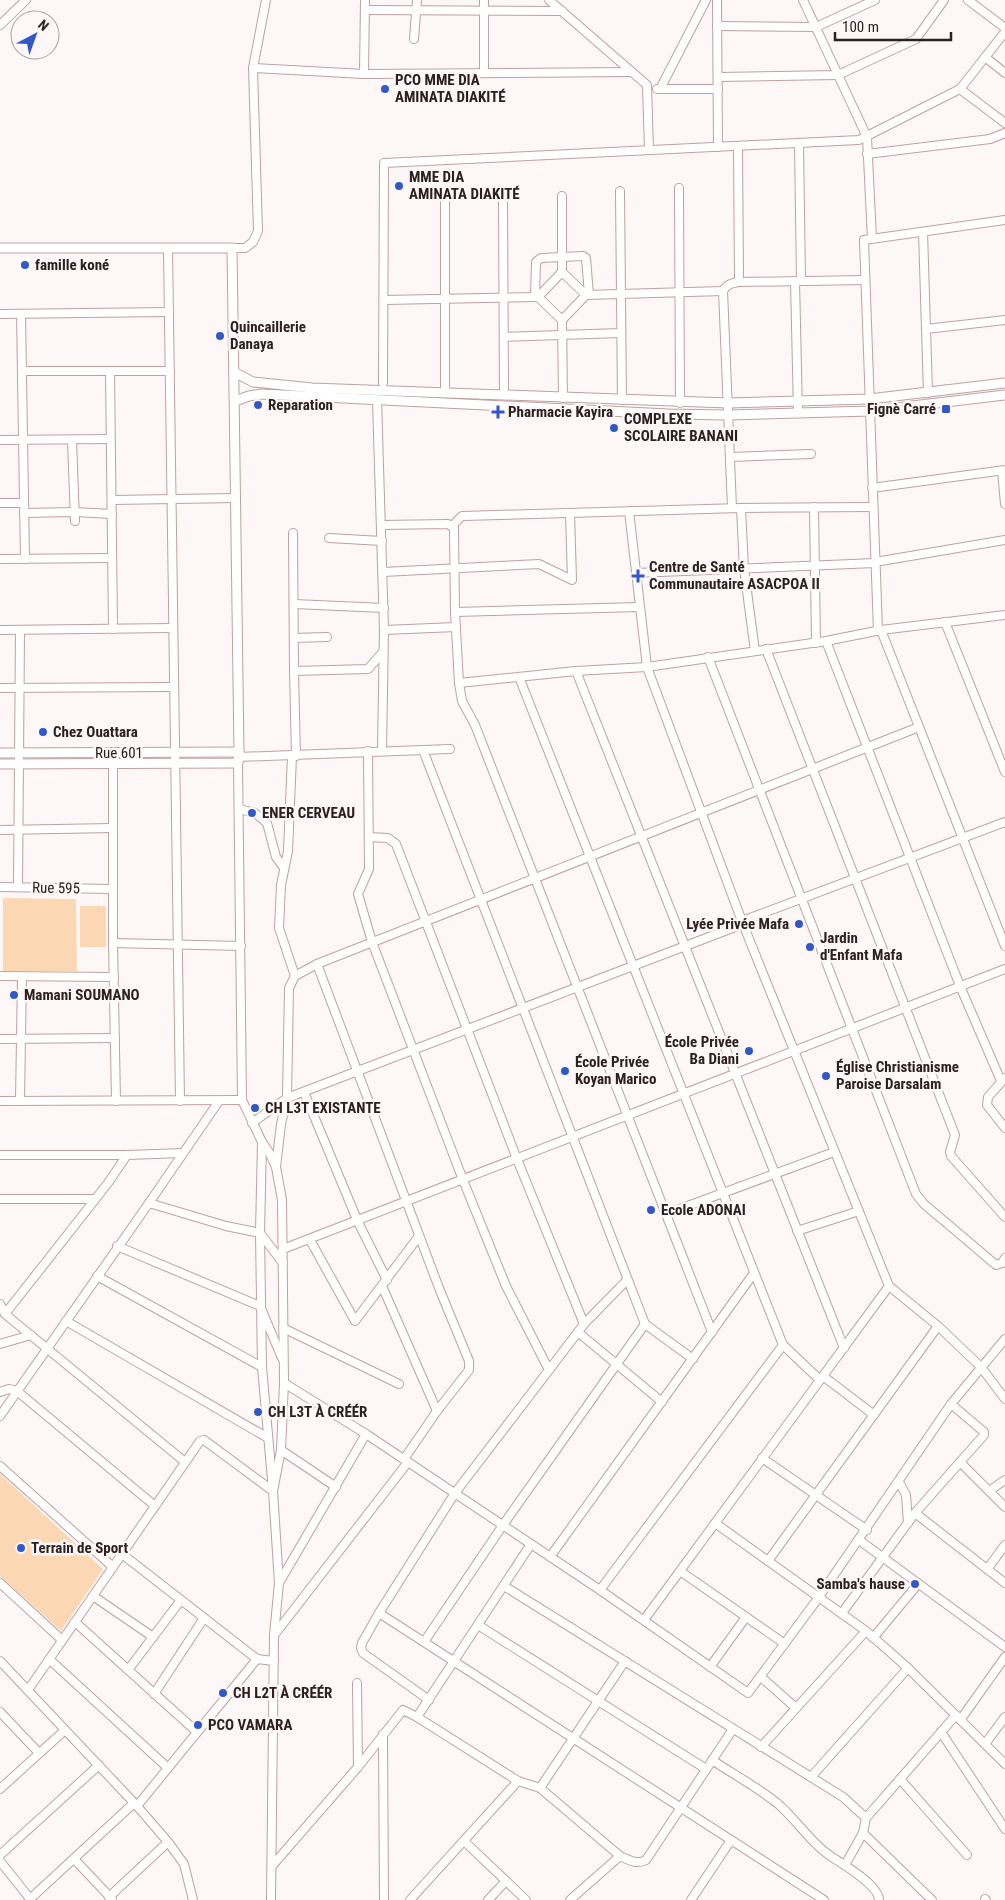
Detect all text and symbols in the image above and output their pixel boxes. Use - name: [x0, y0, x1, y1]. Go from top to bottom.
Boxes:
- north arrow: [10, 10, 60, 60]
- scale bar: [835, 10, 951, 42]
- text: N: [35, 16, 52, 34]
- text: 100 m: [842, 18, 879, 36]
- place label: PCO MME DIA AMINATA DIAKITÉ: [395, 71, 506, 106]
- marker: PCO MME DIA AMINATA DIAKITÉ: [379, 83, 391, 95]
- place label: MME DIA AMINATA DIAKITÉ: [409, 168, 520, 203]
- marker: MME DIA AMINATA DIAKITÉ: [393, 180, 405, 192]
- place label: famille koné: [35, 256, 109, 274]
- marker: famille koné: [19, 259, 31, 271]
- place label: Quincaillerie Danaya: [230, 318, 306, 353]
- marker: Quincaillerie Danaya: [214, 330, 226, 342]
- place label: Reparation: [268, 396, 333, 414]
- marker: Reparation: [252, 399, 264, 411]
- place label: Fignè Carré: [867, 400, 936, 418]
- place label: Pharmacie Kayira: [508, 403, 613, 421]
- marker: Fignè Carré: [940, 403, 952, 415]
- marker: Pharmacie Kayira: [492, 406, 504, 418]
- place label: COMPLEXE SCOLAIRE BANANI: [624, 410, 738, 445]
- marker: COMPLEXE SCOLAIRE BANANI: [608, 422, 620, 434]
- place label: Centre de Santé Communautaire ASACPOA II: [649, 558, 820, 593]
- marker: Centre de Santé Communautaire ASACPOA II: [631, 569, 645, 583]
- place label: Chez Ouattara: [53, 723, 138, 741]
- marker: Chez Ouattara: [37, 726, 49, 738]
- street label: Rue 601: [95, 744, 143, 762]
- place label: ENER CERVEAU: [262, 804, 355, 822]
- marker: ENER CERVEAU: [246, 807, 258, 819]
- street label: Rue 595: [32, 879, 80, 897]
- place label: Lyée Privée Mafa: [686, 915, 789, 933]
- marker: Lyée Privée Mafa: [793, 918, 805, 930]
- place label: Jardin d'Enfant Mafa: [820, 929, 902, 964]
- marker: Jardin d'Enfant Mafa: [804, 941, 816, 953]
- place label: Mamani SOUMANO: [24, 986, 140, 1004]
- marker: Mamani SOUMANO: [8, 989, 20, 1001]
- place label: École Privée Ba Diani: [665, 1033, 739, 1068]
- marker: École Privée Ba Diani: [743, 1045, 755, 1057]
- place label: École Privée Koyan Marico: [575, 1053, 656, 1088]
- place label: Église Christianisme Paroise Darsalam: [836, 1058, 959, 1093]
- marker: École Privée Koyan Marico: [559, 1065, 571, 1077]
- marker: Église Christianisme Paroise Darsalam: [820, 1070, 832, 1082]
- place label: CH L3T EXISTANTE: [265, 1099, 381, 1117]
- marker: CH L3T EXISTANTE: [249, 1102, 261, 1114]
- place label: Ecole ADONAI: [661, 1201, 746, 1219]
- marker: Ecole ADONAI: [645, 1204, 657, 1216]
- place label: CH L3T À CRÉÉR: [268, 1403, 367, 1421]
- marker: CH L3T À CRÉÉR: [252, 1406, 264, 1418]
- place label: Terrain de Sport: [31, 1539, 128, 1557]
- marker: Terrain de Sport: [15, 1542, 27, 1554]
- place label: Samba's hause: [817, 1575, 905, 1593]
- marker: Samba's hause: [909, 1578, 921, 1590]
- place label: CH L2T À CRÉÉR: [233, 1684, 332, 1702]
- marker: CH L2T À CRÉÉR: [217, 1687, 229, 1699]
- place label: PCO VAMARA: [208, 1716, 292, 1734]
- marker: PCO VAMARA: [192, 1719, 204, 1731]

